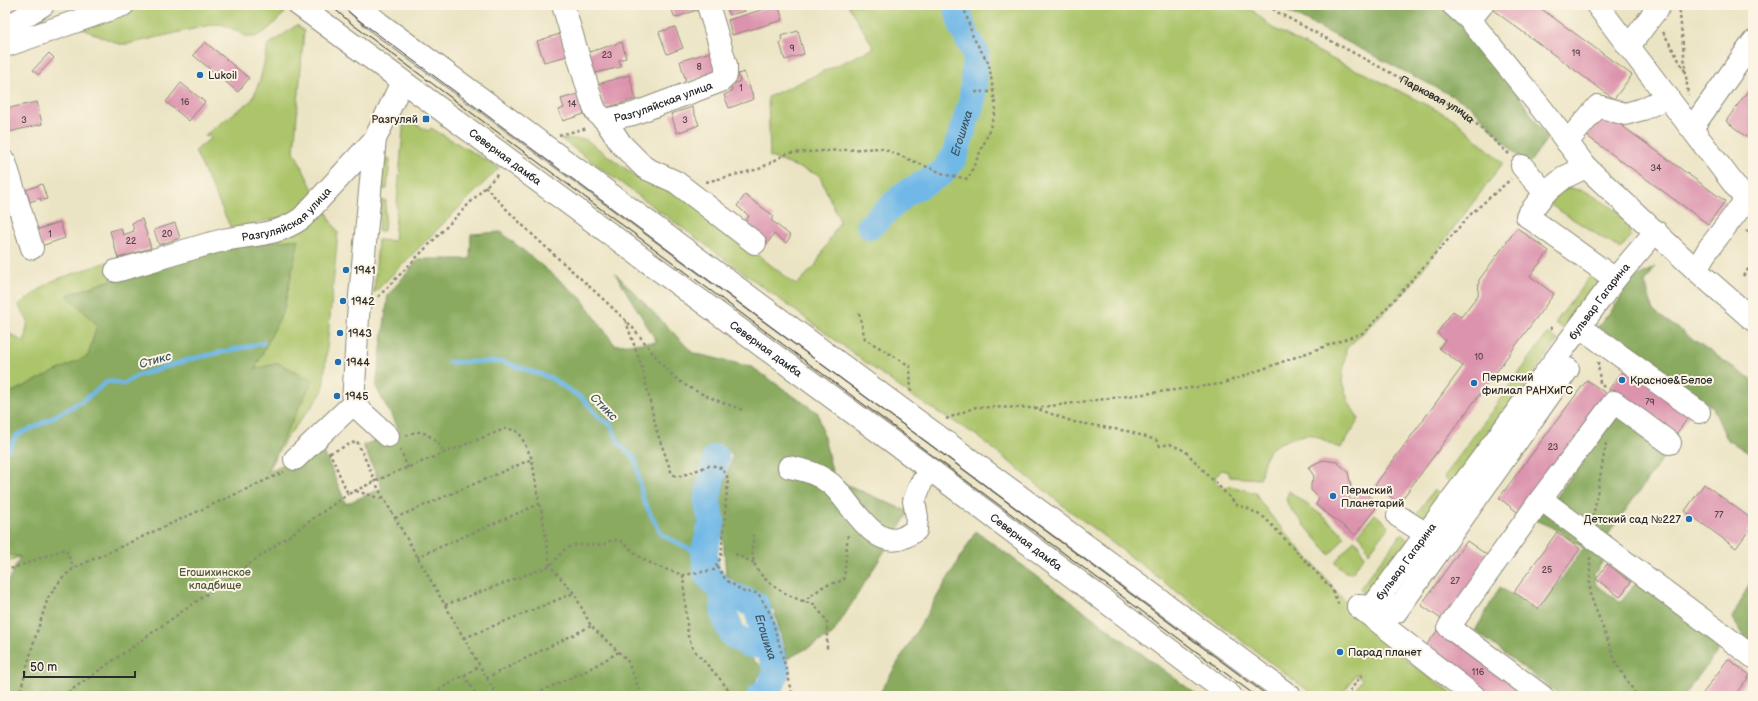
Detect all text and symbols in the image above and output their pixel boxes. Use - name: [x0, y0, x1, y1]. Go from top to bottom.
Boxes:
- house number: 9: [789, 43, 795, 54]
- house number: 19: [1572, 48, 1580, 59]
- house number: 23: [602, 50, 613, 61]
- house number: 8: [696, 62, 702, 73]
- place label: Lukoil: [208, 69, 237, 82]
- marker: Lukoil: [195, 70, 205, 80]
- street label: Парковая улица: [1398, 73, 1477, 127]
- street label: Разгуляйская улица: [613, 79, 715, 125]
- house number: 1: [739, 83, 743, 94]
- house number: 16: [181, 97, 190, 108]
- house number: 14: [568, 99, 577, 110]
- water label: Егошиха: [948, 109, 976, 158]
- place label: Разгуляй: [371, 113, 418, 126]
- marker: Разгуляй: [421, 114, 431, 124]
- house number: 3: [21, 115, 27, 126]
- house number: 3: [682, 115, 688, 126]
- street label: Северная дамба: [466, 126, 544, 188]
- house number: 34: [1650, 163, 1662, 174]
- street label: Разгуляйская улица: [241, 184, 334, 244]
- house number: 1: [48, 229, 52, 240]
- house number: 20: [162, 229, 172, 240]
- house number: 22: [126, 236, 137, 247]
- street label: бульвар Гагарина: [1566, 260, 1633, 342]
- place label: 1941: [354, 264, 376, 277]
- marker: 1941: [341, 265, 351, 275]
- place label: 1942: [351, 295, 375, 308]
- marker: 1942: [338, 296, 348, 306]
- street label: Северная дамба: [727, 318, 805, 380]
- place label: 1943: [348, 327, 372, 340]
- marker: 1943: [335, 328, 345, 338]
- water label: Стикс: [137, 349, 173, 372]
- house number: 10: [1475, 352, 1483, 363]
- place label: 1944: [346, 356, 370, 369]
- marker: 1944: [333, 357, 343, 367]
- place label: Пермский филиал РАНХиГС: [1482, 371, 1574, 397]
- place label: Красное&Белое: [1630, 374, 1712, 387]
- marker: Красное&Белое: [1617, 375, 1627, 385]
- marker: Пермский филиал РАНХиГС: [1469, 378, 1479, 388]
- place label: 1945: [345, 390, 369, 403]
- water label: Стикс: [587, 390, 621, 424]
- marker: 1945: [332, 391, 342, 401]
- house number: 79: [1645, 397, 1655, 408]
- house number: 23: [1548, 442, 1559, 453]
- place label: Пермский Планетарий: [1341, 484, 1404, 510]
- marker: Пермский Планетарий: [1328, 491, 1338, 501]
- house number: 77: [1715, 510, 1724, 521]
- street label: Северная дамба: [987, 511, 1065, 574]
- place label: Детский сад №227: [1584, 513, 1682, 526]
- marker: Детский сад №227: [1684, 514, 1694, 524]
- street label: бульвар Гагарина: [1374, 520, 1439, 603]
- house number: 25: [1542, 565, 1552, 576]
- park label: Егошихинское кладбище: [179, 566, 251, 592]
- house number: 27: [1450, 576, 1460, 587]
- water label: Егошиха: [751, 612, 780, 662]
- place label: Парад планет: [1348, 646, 1422, 659]
- marker: Парад планет: [1335, 647, 1345, 657]
- scale bar: [24, 653, 135, 679]
- text: 50 m: [30, 660, 57, 675]
- house number: 116: [1472, 667, 1485, 678]

